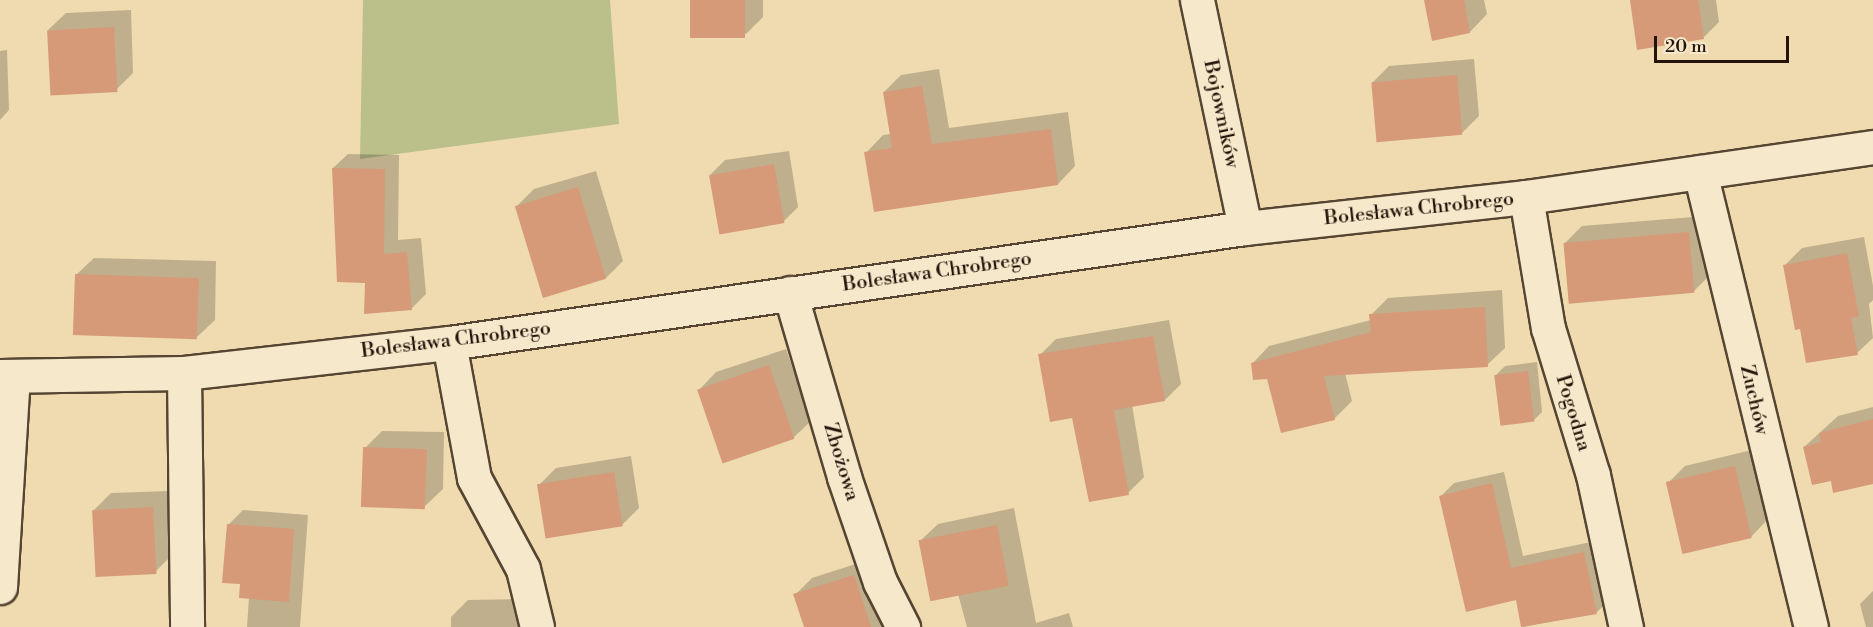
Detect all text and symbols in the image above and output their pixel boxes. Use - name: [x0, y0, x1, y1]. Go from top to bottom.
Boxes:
- scale bar: [1657, 24, 1792, 62]
- text: 20 m: [1665, 35, 1707, 58]
- street label: Bojowników: [1198, 58, 1244, 170]
- street label: Bolesława Chrobrego: [1323, 187, 1515, 231]
- street label: Bolesława Chrobrego: [841, 247, 1033, 297]
- street label: Bolesława Chrobrego: [360, 316, 552, 364]
- street label: Zuchów: [1734, 363, 1774, 437]
- street label: Pogodna: [1550, 372, 1596, 454]
- street label: Zbożowa: [818, 420, 864, 504]

